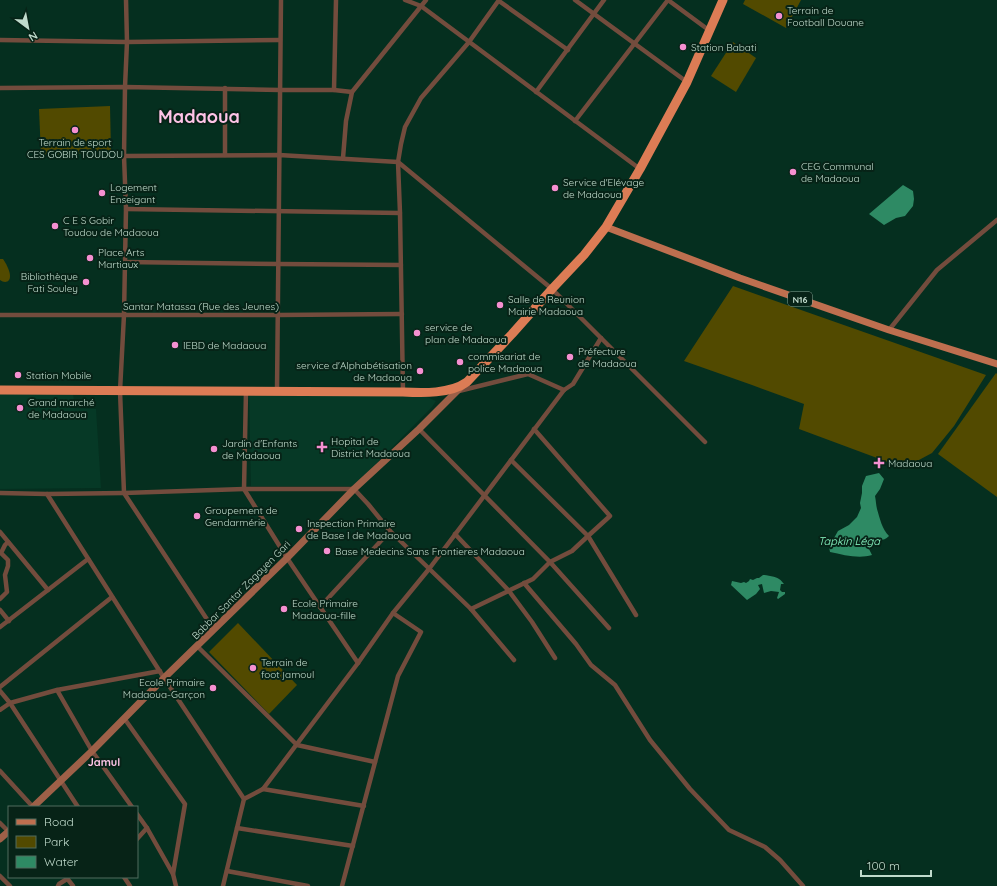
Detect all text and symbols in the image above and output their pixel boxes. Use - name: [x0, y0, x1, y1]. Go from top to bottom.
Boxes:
- place label: Terrain de Football Douane: [787, 4, 864, 29]
- north arrow: [8, 8, 48, 48]
- marker: Terrain de Football Douane: [774, 11, 784, 21]
- text: N: [26, 28, 40, 45]
- place label: Station Babati: [691, 41, 756, 54]
- marker: Station Babati: [678, 42, 688, 52]
- district label: Madaoua: [158, 105, 240, 128]
- marker: Terrain de sport CES GOBIR TOUDOU: [70, 125, 80, 135]
- place label: Terrain de sport CES GOBIR TOUDOU: [27, 136, 123, 161]
- place label: CEG Communal de Madaoua: [801, 160, 874, 185]
- marker: CEG Communal de Madaoua: [788, 167, 798, 177]
- place label: Service d'Elévage de Madaoua: [563, 176, 644, 201]
- place label: Logement Enseigant: [110, 181, 158, 206]
- marker: Service d'Elévage de Madaoua: [550, 183, 560, 193]
- marker: Logement Enseigant: [97, 188, 107, 198]
- place label: C E S Gobir Toudou de Madaoua: [63, 214, 159, 239]
- marker: C E S Gobir Toudou de Madaoua: [50, 221, 60, 231]
- place label: Place Arts Martiaux: [98, 246, 145, 271]
- marker: Place Arts Martiaux: [85, 253, 95, 263]
- place label: Bibliothèque Fati Souley: [21, 270, 78, 295]
- marker: Bibliothèque Fati Souley: [81, 277, 91, 287]
- road number: N16: [788, 292, 812, 306]
- place label: Salle de Reunion Mairie Madaoua: [508, 293, 585, 318]
- street label: Santar Matassa (Rue des Jeunes): [123, 300, 279, 313]
- marker: Salle de Reunion Mairie Madaoua: [495, 300, 505, 310]
- place label: service de plan de Madaoua: [425, 321, 507, 346]
- marker: service de plan de Madaoua: [412, 328, 422, 338]
- place label: IEBD de Madaoua: [183, 339, 266, 352]
- marker: IEBD de Madaoua: [170, 340, 180, 350]
- place label: Préfecture de Madaoua: [578, 345, 637, 370]
- place label: commisariat de police Madaoua: [468, 350, 542, 375]
- marker: Préfecture de Madaoua: [565, 352, 575, 362]
- marker: commisariat de police Madaoua: [455, 357, 465, 367]
- place label: service d'Alphabétisation de Madaoua: [296, 359, 412, 384]
- marker: service d'Alphabétisation de Madaoua: [415, 366, 425, 376]
- place label: Station Mobile: [26, 369, 92, 382]
- marker: Station Mobile: [13, 370, 23, 380]
- place label: Grand marché de Madaoua: [28, 396, 95, 421]
- marker: Grand marché de Madaoua: [15, 403, 25, 413]
- place label: Hopital de District Madaoua: [331, 435, 410, 460]
- place label: Jardin d'Enfants de Madaoua: [222, 437, 298, 462]
- marker: Hopital de District Madaoua: [316, 441, 328, 453]
- marker: Jardin d'Enfants de Madaoua: [209, 444, 219, 454]
- marker: Madaoua: [873, 457, 885, 469]
- place label: Madaoua: [888, 457, 932, 470]
- place label: Groupement de Gendarmérie: [205, 504, 278, 529]
- marker: Groupement de Gendarmérie: [192, 511, 202, 521]
- place label: Inspection Primaire de Base I de Madaoua: [307, 517, 411, 542]
- marker: Inspection Primaire de Base I de Madaoua: [294, 524, 304, 534]
- water label: Tapkin Léga: [818, 534, 881, 548]
- street label: Babbar Santar Zagayen Gari: [189, 538, 293, 642]
- place label: Base Medecins Sans Frontieres Madaoua: [335, 545, 525, 558]
- marker: Base Medecins Sans Frontieres Madaoua: [322, 546, 332, 556]
- place label: Ecole Primaire Madaoua-fille: [292, 597, 358, 622]
- marker: Ecole Primaire Madaoua-fille: [279, 604, 289, 614]
- place label: Terrain de foot jamoul: [261, 656, 314, 681]
- marker: Terrain de foot jamoul: [248, 663, 258, 673]
- place label: Ecole Primaire Madaoua-Garçon: [123, 676, 205, 701]
- marker: Ecole Primaire Madaoua-Garçon: [208, 683, 218, 693]
- district label: Jamul: [88, 755, 120, 769]
- legend: [8, 806, 138, 878]
- text: Road: [44, 814, 74, 829]
- text: Park: [44, 834, 69, 849]
- scale bar: [861, 852, 931, 878]
- text: Water: [44, 854, 79, 869]
- text: 100 m: [867, 858, 900, 873]

